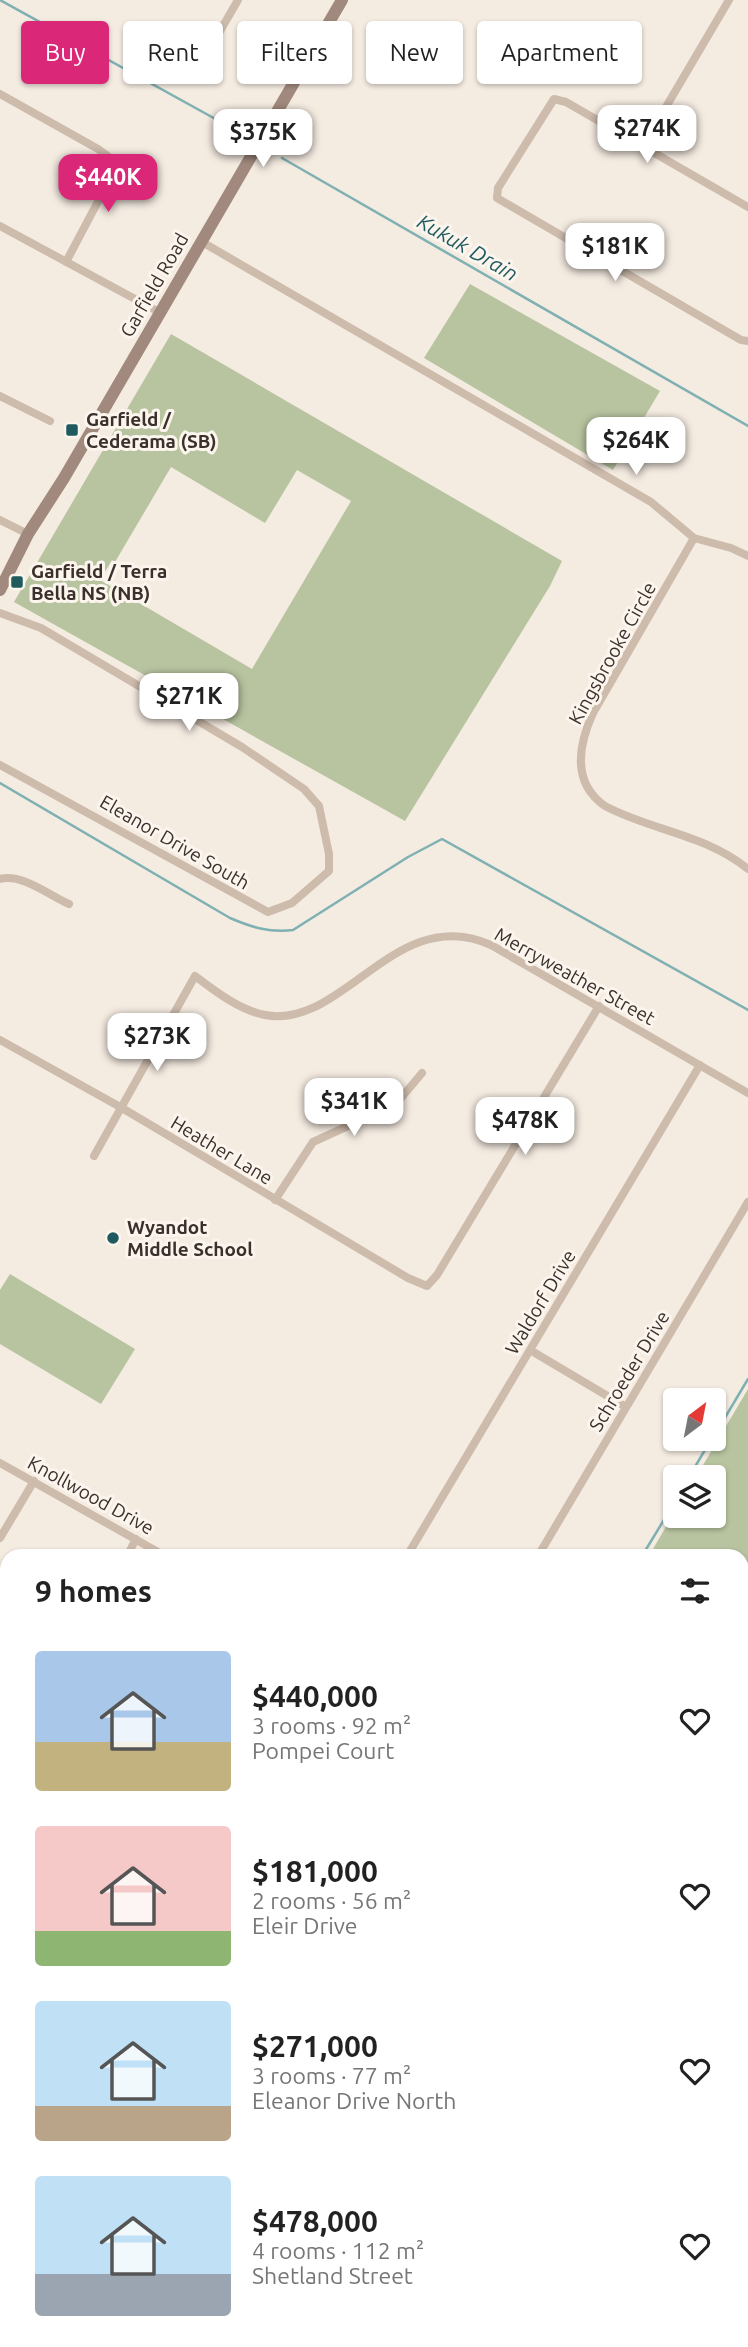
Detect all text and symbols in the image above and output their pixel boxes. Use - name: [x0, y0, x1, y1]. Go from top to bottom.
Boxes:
- chip: Buy: [21, 21, 109, 84]
- chip: Rent: [123, 21, 223, 84]
- chip: Filters: [237, 21, 352, 84]
- chip: New: [366, 21, 463, 84]
- chip: Apartment: [477, 21, 642, 84]
- pin: $274K: [598, 106, 696, 165]
- pin: $375K: [214, 110, 312, 169]
- text: $274K: [613, 115, 681, 140]
- text: $375K: [229, 119, 297, 144]
- pin: $440K: [59, 154, 157, 214]
- text: $440K: [74, 164, 142, 189]
- water label: Kukuk Drain: [413, 209, 523, 285]
- pin: $181K: [566, 224, 664, 283]
- street label: Garfield Road: [115, 229, 193, 341]
- text: $181K: [581, 233, 649, 258]
- place label: Garfield / Cederama (SB): [86, 408, 217, 452]
- pin: $264K: [587, 418, 685, 477]
- marker: Garfield / Cederama (SB): [64, 422, 80, 438]
- text: $264K: [602, 427, 670, 452]
- place label: Garfield / Terra Bella NS (NB): [31, 560, 167, 604]
- marker: Garfield / Terra Bella NS (NB): [9, 574, 25, 590]
- street label: Kingsbrooke Circle: [564, 578, 660, 728]
- pin: $271K: [140, 674, 238, 733]
- text: $271K: [155, 683, 223, 708]
- street label: Eleanor Drive South: [96, 790, 254, 894]
- street label: Merryweather Street: [491, 923, 659, 1029]
- pin: $273K: [108, 1014, 206, 1073]
- text: $273K: [123, 1023, 191, 1048]
- pin: $341K: [305, 1078, 403, 1138]
- text: $341K: [320, 1088, 388, 1113]
- pin: $478K: [476, 1098, 574, 1157]
- text: $478K: [491, 1107, 559, 1132]
- street label: Heather Lane: [167, 1111, 277, 1189]
- place label: Wyandot Middle School: [127, 1216, 253, 1260]
- marker: Wyandot Middle School: [105, 1230, 121, 1246]
- street label: Waldorf Drive: [500, 1246, 580, 1358]
- street label: Schroeder Drive: [584, 1307, 674, 1435]
- north arrow: [663, 1388, 726, 1451]
- map controls: [663, 1388, 726, 1528]
- street label: Knollwood Drive: [24, 1451, 158, 1539]
- button: layers: [663, 1465, 726, 1528]
- icon: filters: [676, 1572, 714, 1610]
- text: 9 homes: [35, 1574, 152, 1608]
- icon: home: [91, 1679, 175, 1763]
- text: $440,000: [252, 1679, 378, 1713]
- icon: heart: [676, 1702, 714, 1740]
- text: 3 rooms · 92 m²: [252, 1713, 411, 1738]
- text: Pompei Court: [252, 1738, 394, 1763]
- icon: home: [91, 1854, 175, 1938]
- text: $181,000: [252, 1854, 378, 1888]
- icon: heart: [676, 1877, 714, 1915]
- text: 2 rooms · 56 m²: [252, 1888, 411, 1913]
- text: Eleir Drive: [252, 1913, 358, 1938]
- icon: home: [91, 2029, 175, 2113]
- text: $271,000: [252, 2029, 378, 2063]
- icon: heart: [676, 2052, 714, 2090]
- text: 3 rooms · 77 m²: [252, 2063, 411, 2088]
- text: Eleanor Drive North: [252, 2088, 456, 2113]
- icon: home: [91, 2204, 175, 2288]
- text: $478,000: [252, 2204, 378, 2238]
- icon: heart: [676, 2227, 714, 2265]
- text: 4 rooms · 112 m²: [252, 2238, 424, 2263]
- text: Shetland Street: [252, 2263, 413, 2288]

